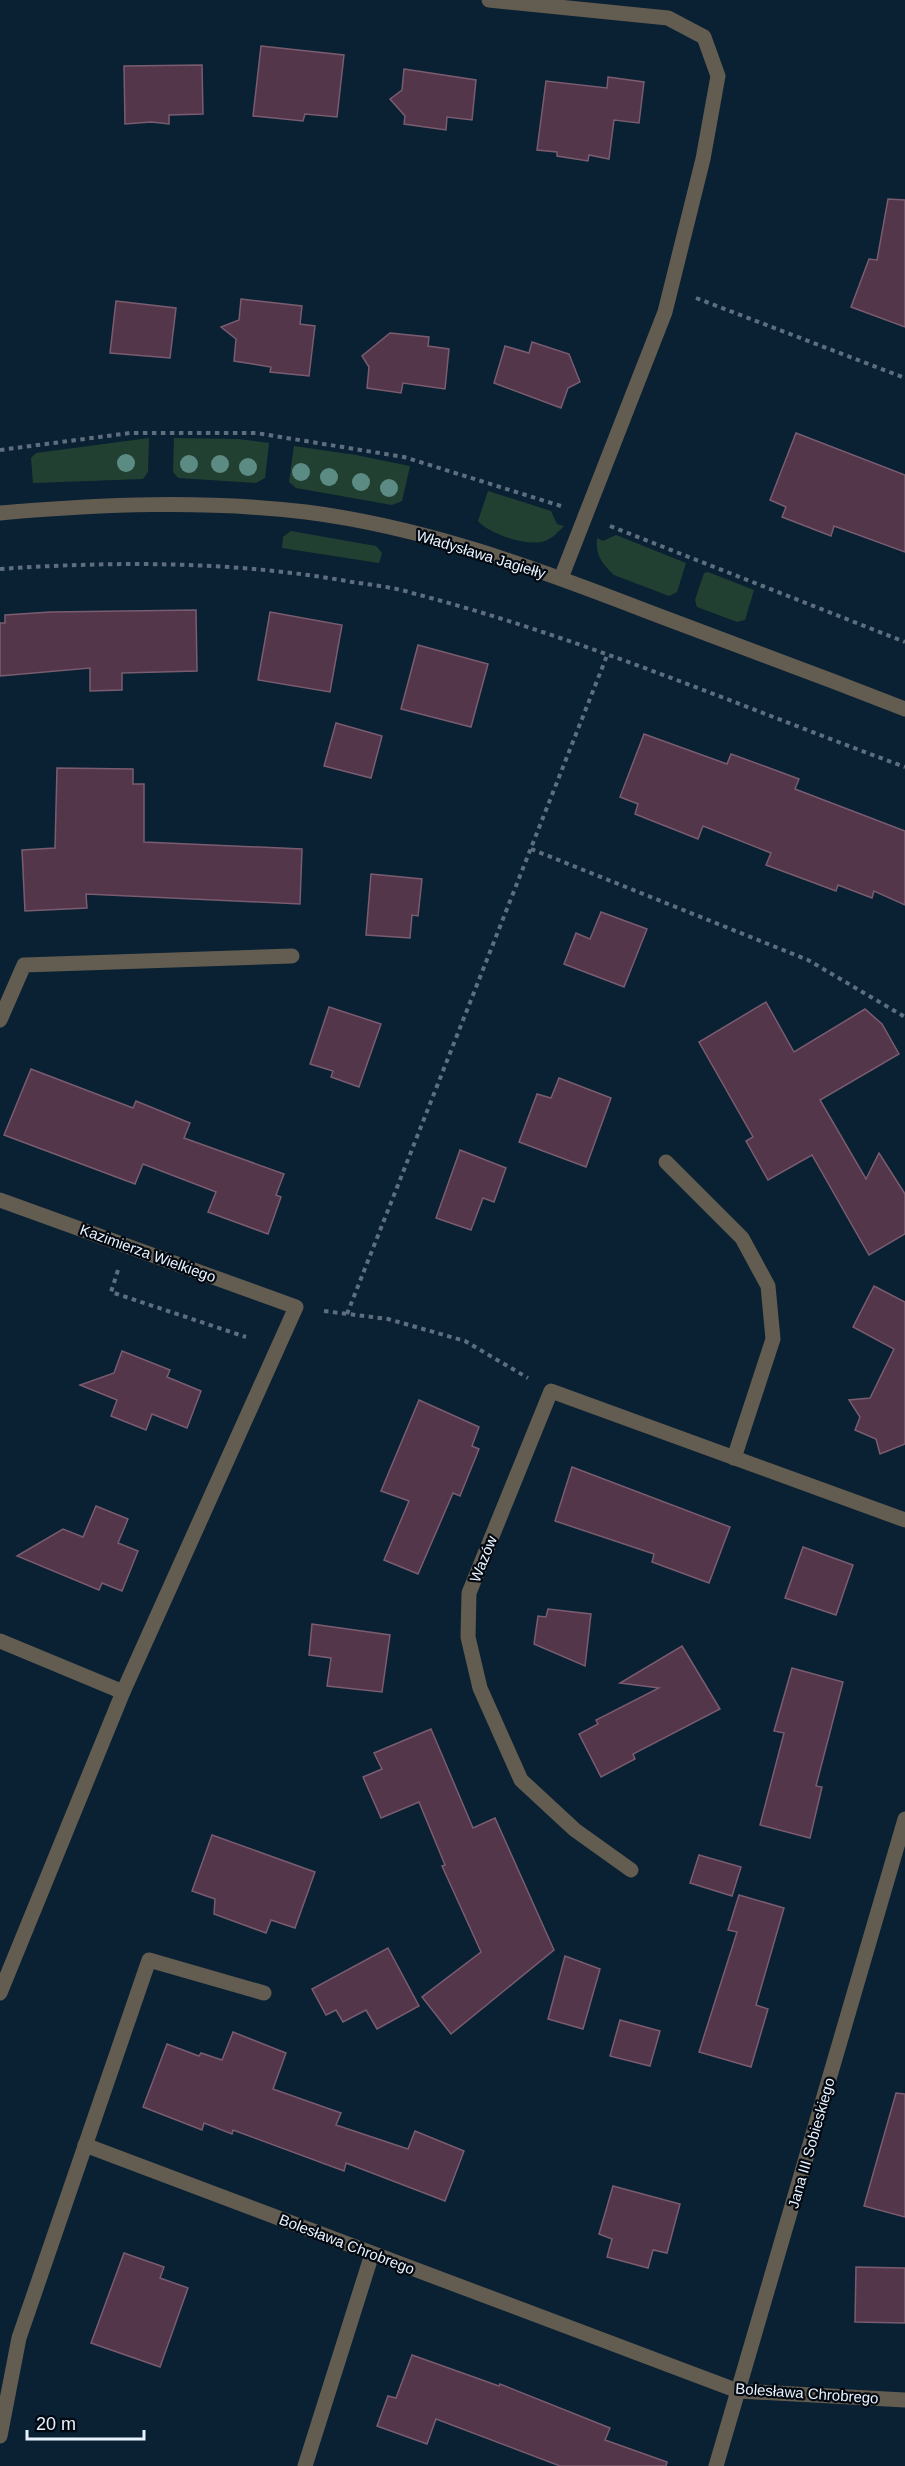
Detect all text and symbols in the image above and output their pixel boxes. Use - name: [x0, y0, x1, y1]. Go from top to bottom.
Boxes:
- street label: Władysława Jagiełły: [414, 526, 548, 582]
- street label: Kazimierza Wielkiego: [78, 1220, 218, 1286]
- street label: Wazów: [466, 1533, 500, 1585]
- street label: Jana III Sobieskiego: [784, 2076, 838, 2210]
- street label: Bolesława Chrobrego: [277, 2210, 417, 2278]
- street label: Bolesława Chrobrego: [735, 2380, 879, 2406]
- scale bar: [27, 2403, 144, 2441]
- text: 20 m: [36, 2414, 76, 2434]

